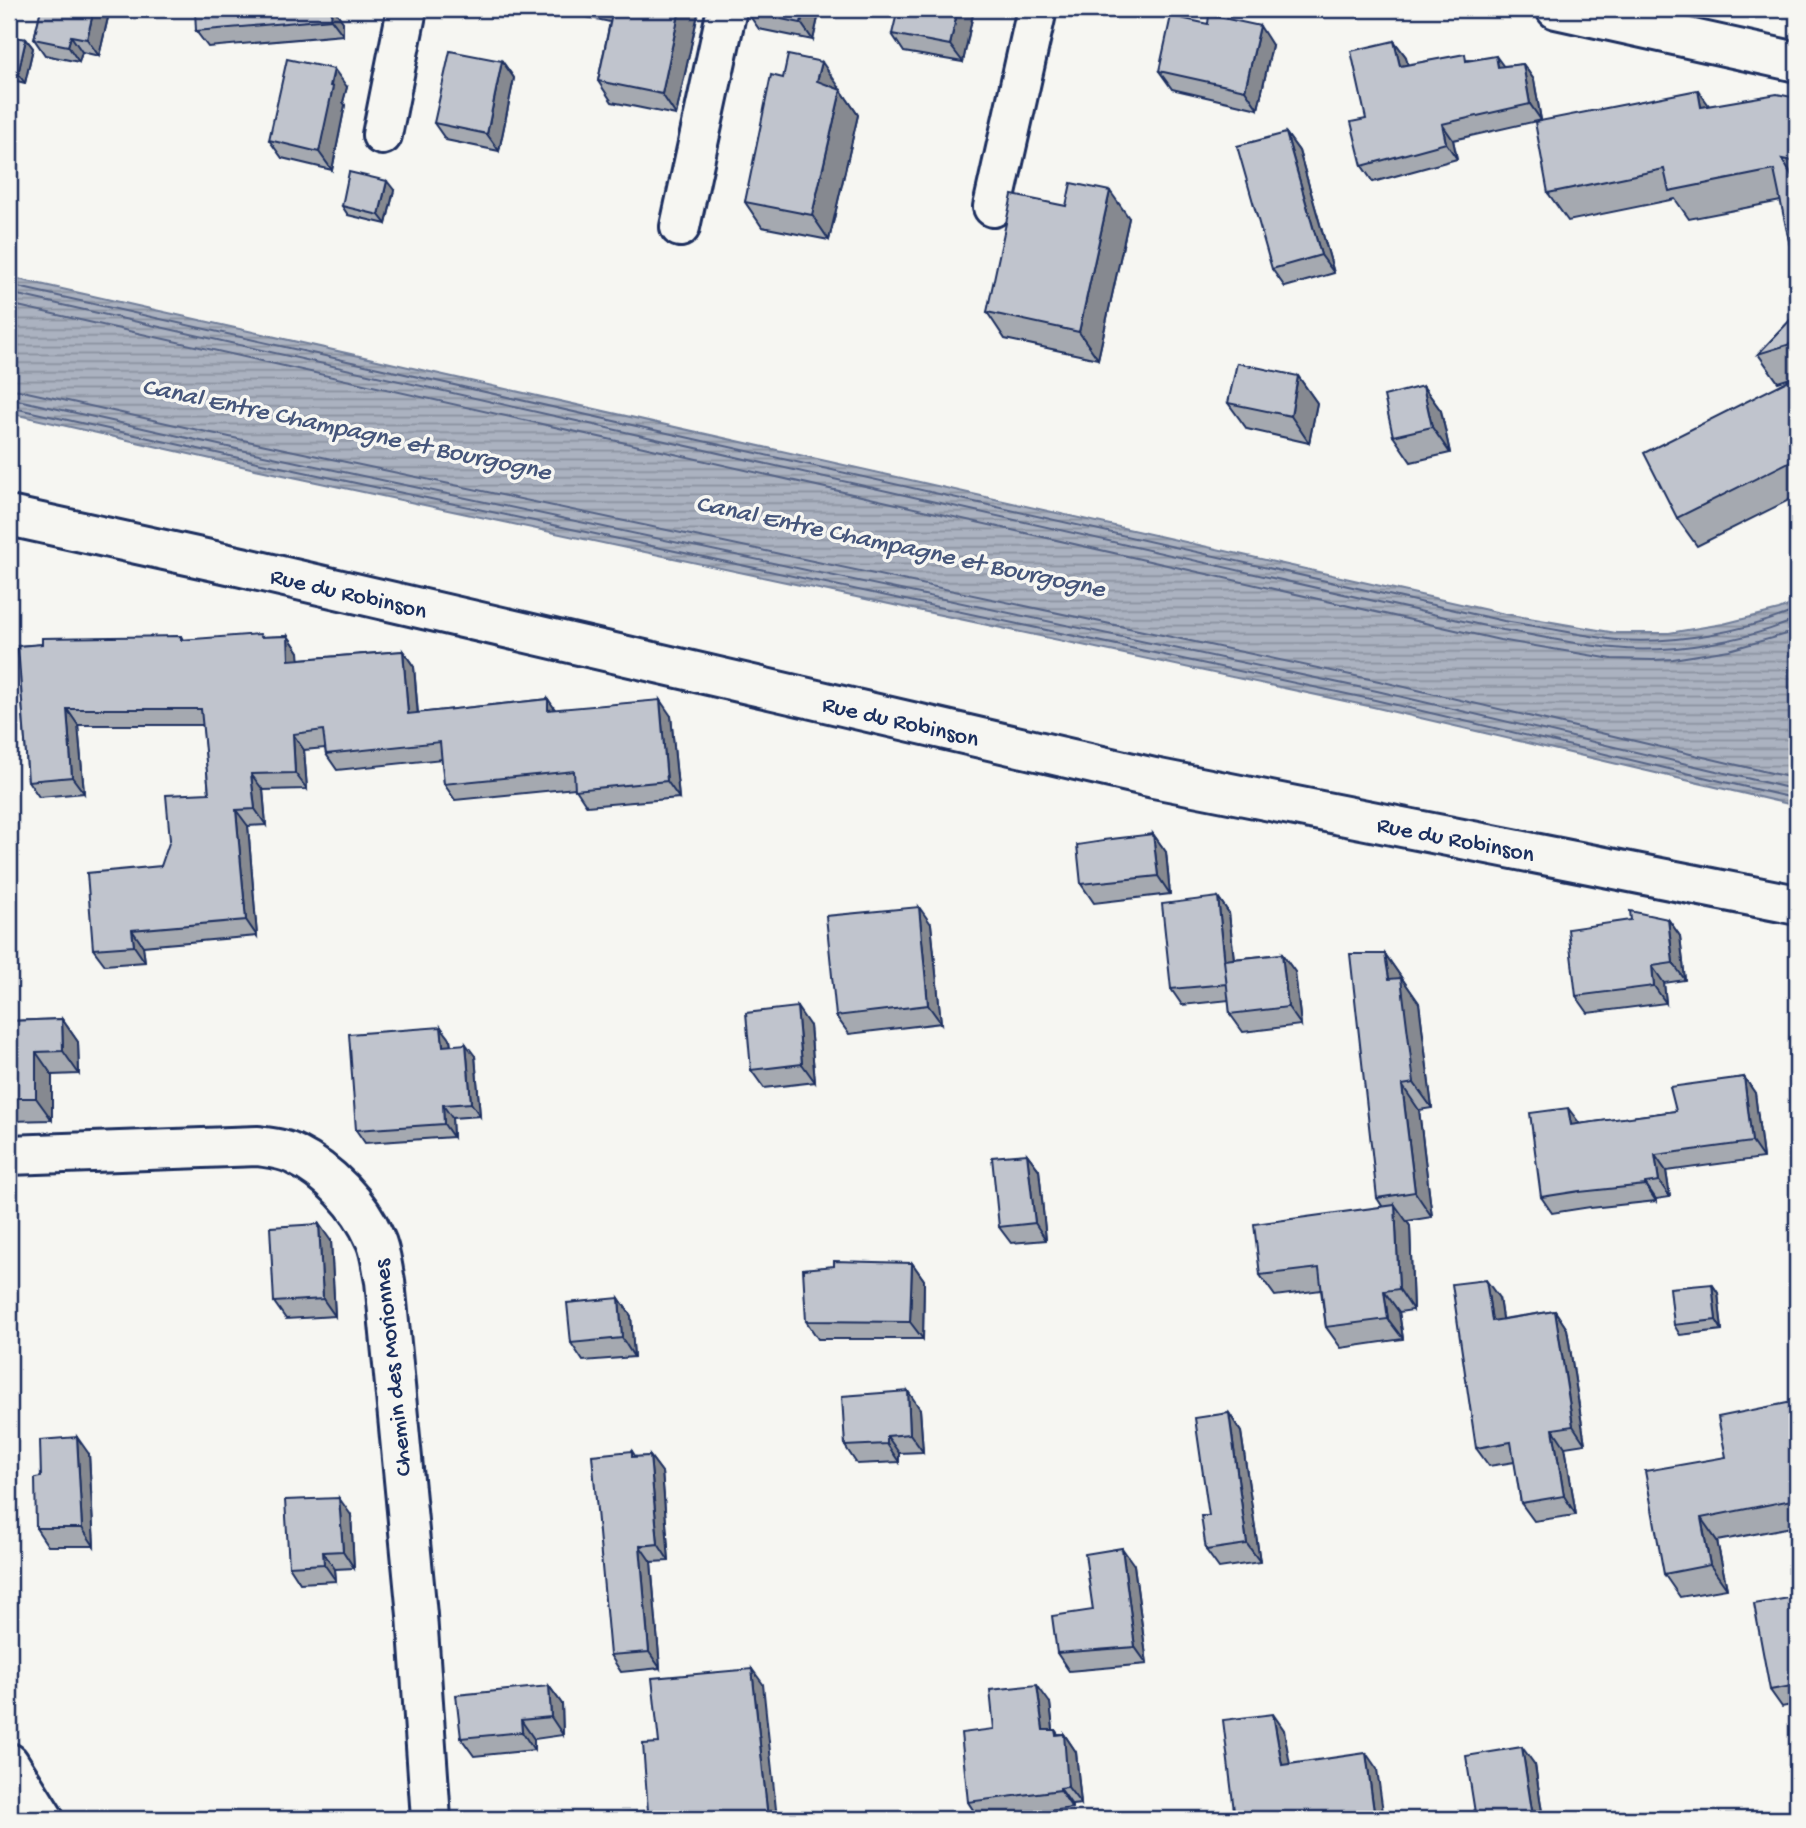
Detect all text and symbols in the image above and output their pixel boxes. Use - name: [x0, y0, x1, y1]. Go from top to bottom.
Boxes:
- water label: Canal Entre Champagne et Bourgogne: [139, 373, 555, 490]
- water label: Canal Entre Champagne et Bourgogne: [693, 490, 1109, 607]
- street label: Rue du Robinson: [267, 563, 430, 628]
- street label: Rue du Robinson: [819, 691, 982, 756]
- street label: Rue du Robinson: [1374, 812, 1537, 871]
- street label: Chemin des Morionnes: [369, 1257, 420, 1477]

